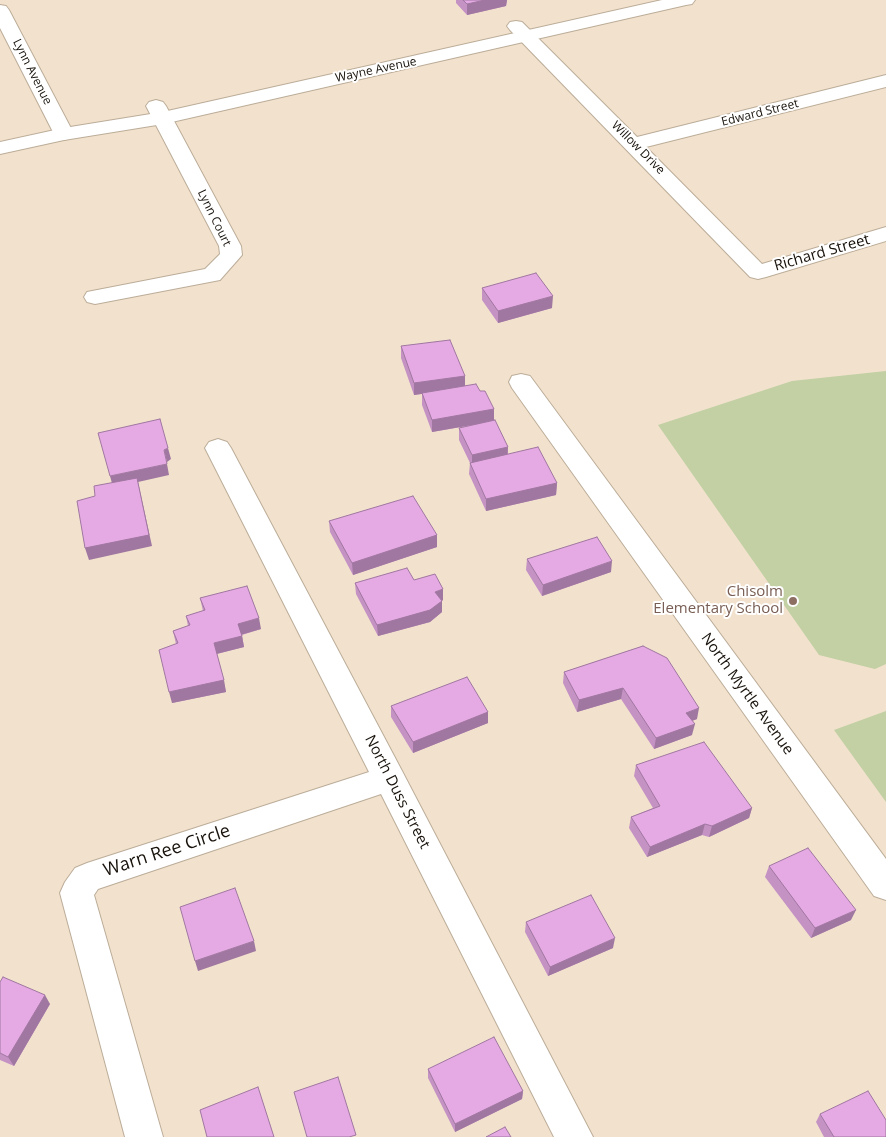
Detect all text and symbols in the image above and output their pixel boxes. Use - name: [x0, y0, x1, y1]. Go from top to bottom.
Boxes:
- street label: Lynn Avenue: [9, 37, 55, 107]
- street label: Wayne Avenue: [334, 54, 418, 86]
- street label: Edward Street: [720, 96, 800, 130]
- street label: Willow Drive: [608, 118, 668, 178]
- street label: Lynn Court: [194, 187, 234, 249]
- street label: Richard Street: [772, 231, 872, 275]
- place label: Chisolm Elementary School: [653, 583, 783, 618]
- marker: Chisolm Elementary School: [787, 595, 799, 607]
- street label: North Myrtle Avenue: [697, 630, 797, 758]
- street label: North Duss Street: [361, 732, 433, 852]
- street label: Warn Ree Circle: [101, 820, 233, 882]

